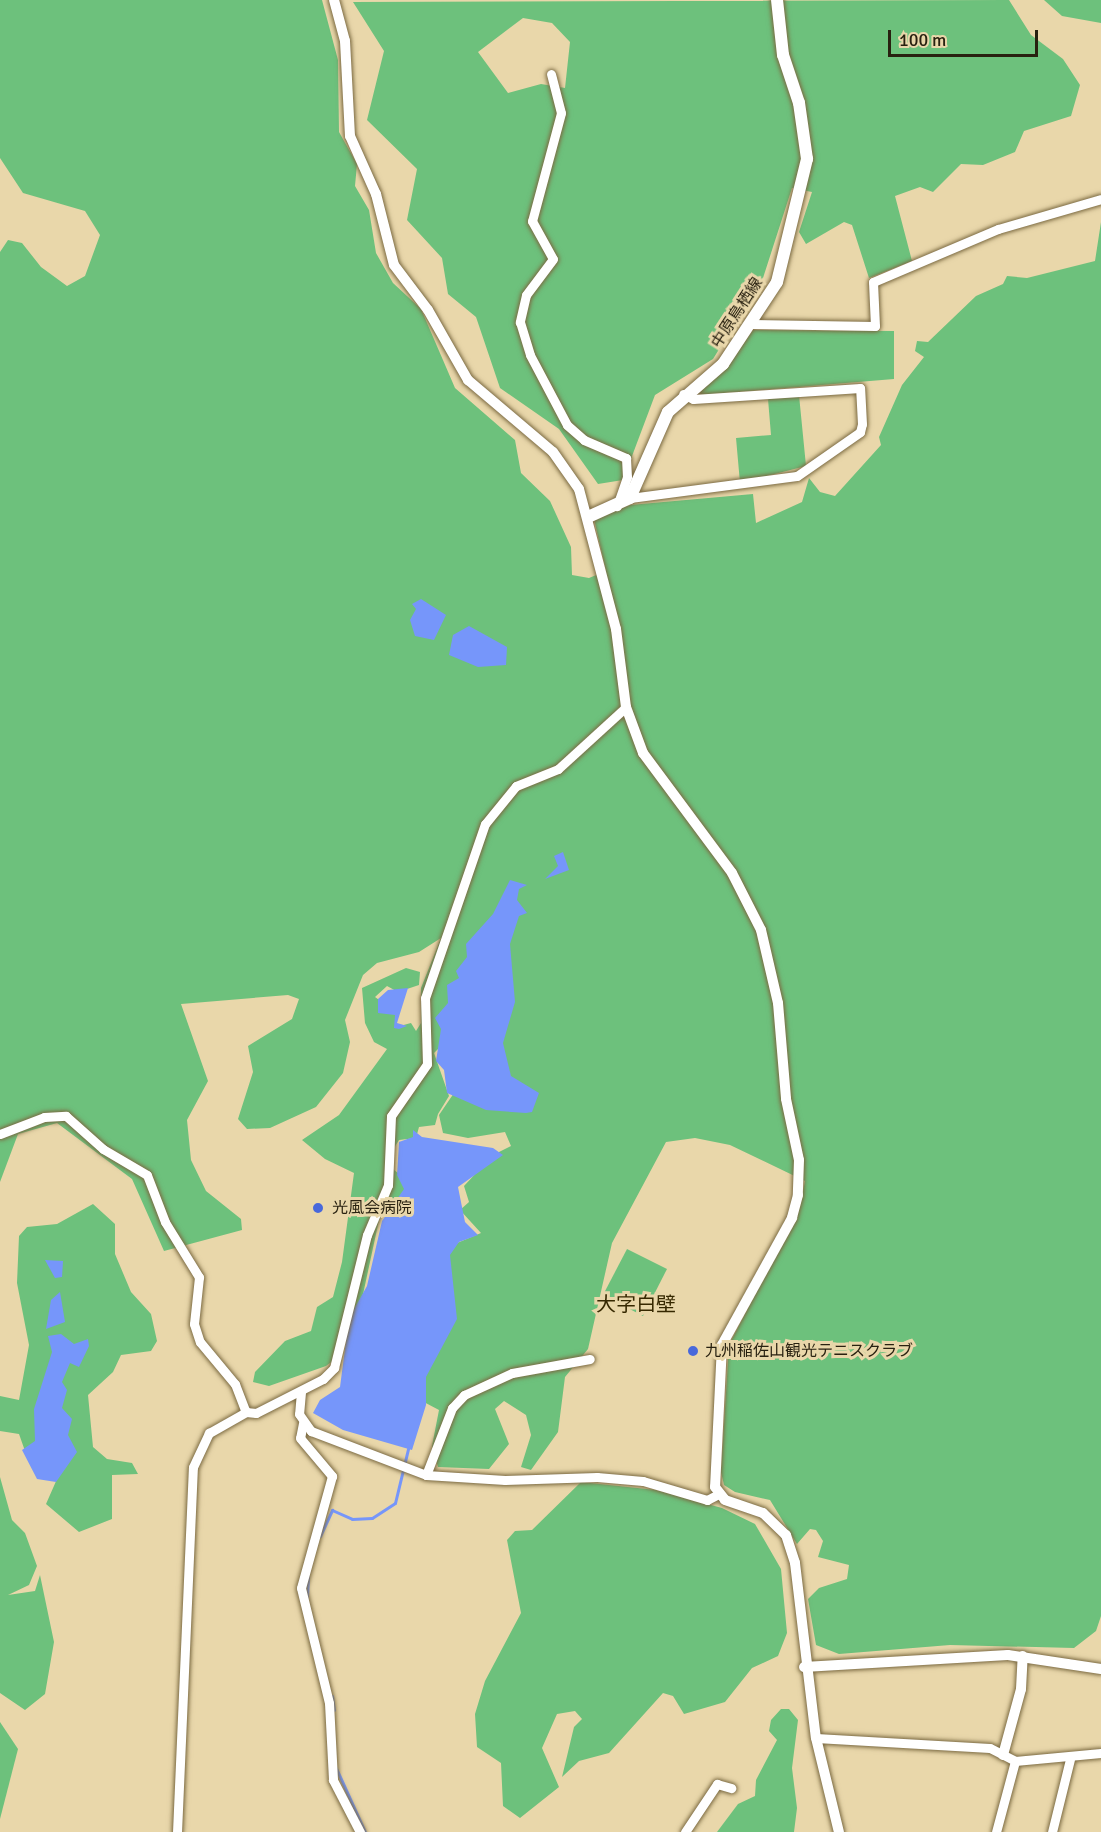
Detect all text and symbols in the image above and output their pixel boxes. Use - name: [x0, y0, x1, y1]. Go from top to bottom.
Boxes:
- scale bar: [891, 18, 1041, 56]
- text: 100 m: [899, 29, 946, 51]
- street label: 中原鳥栖線: [707, 274, 767, 352]
- place label: 光風会病院: [332, 1198, 412, 1218]
- marker: 光風会病院: [309, 1199, 327, 1217]
- district label: 大字白壁: [596, 1292, 676, 1316]
- place label: 九州稲佐山観光テニスクラブ: [705, 1341, 913, 1361]
- marker: 九州稲佐山観光テニスクラブ: [686, 1344, 700, 1358]

